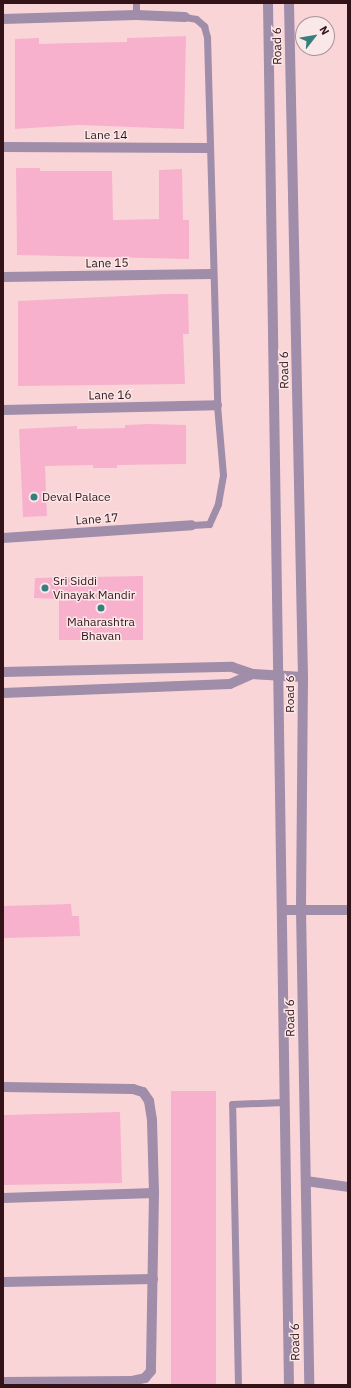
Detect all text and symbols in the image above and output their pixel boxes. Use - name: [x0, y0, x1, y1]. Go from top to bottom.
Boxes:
- north arrow: [295, 16, 335, 56]
- text: N: [316, 23, 332, 37]
- street label: Road 6: [269, 27, 285, 65]
- street label: Lane 14: [84, 128, 128, 142]
- street label: Lane 15: [85, 255, 129, 271]
- street label: Road 6: [276, 351, 292, 389]
- street label: Lane 16: [88, 387, 132, 403]
- place label: Deval Palace: [42, 490, 111, 504]
- marker: Deval Palace: [29, 492, 39, 502]
- street label: Lane 17: [75, 510, 119, 528]
- place label: Sri Siddi Vinayak Mandir: [53, 574, 135, 602]
- marker: Sri Siddi Vinayak Mandir: [40, 583, 50, 593]
- marker: Maharashtra Bhavan: [96, 603, 106, 613]
- place label: Maharashtra Bhavan: [67, 615, 135, 643]
- street label: Road 6: [283, 675, 297, 713]
- street label: Road 6: [282, 999, 298, 1037]
- street label: Road 6: [287, 1323, 303, 1361]

